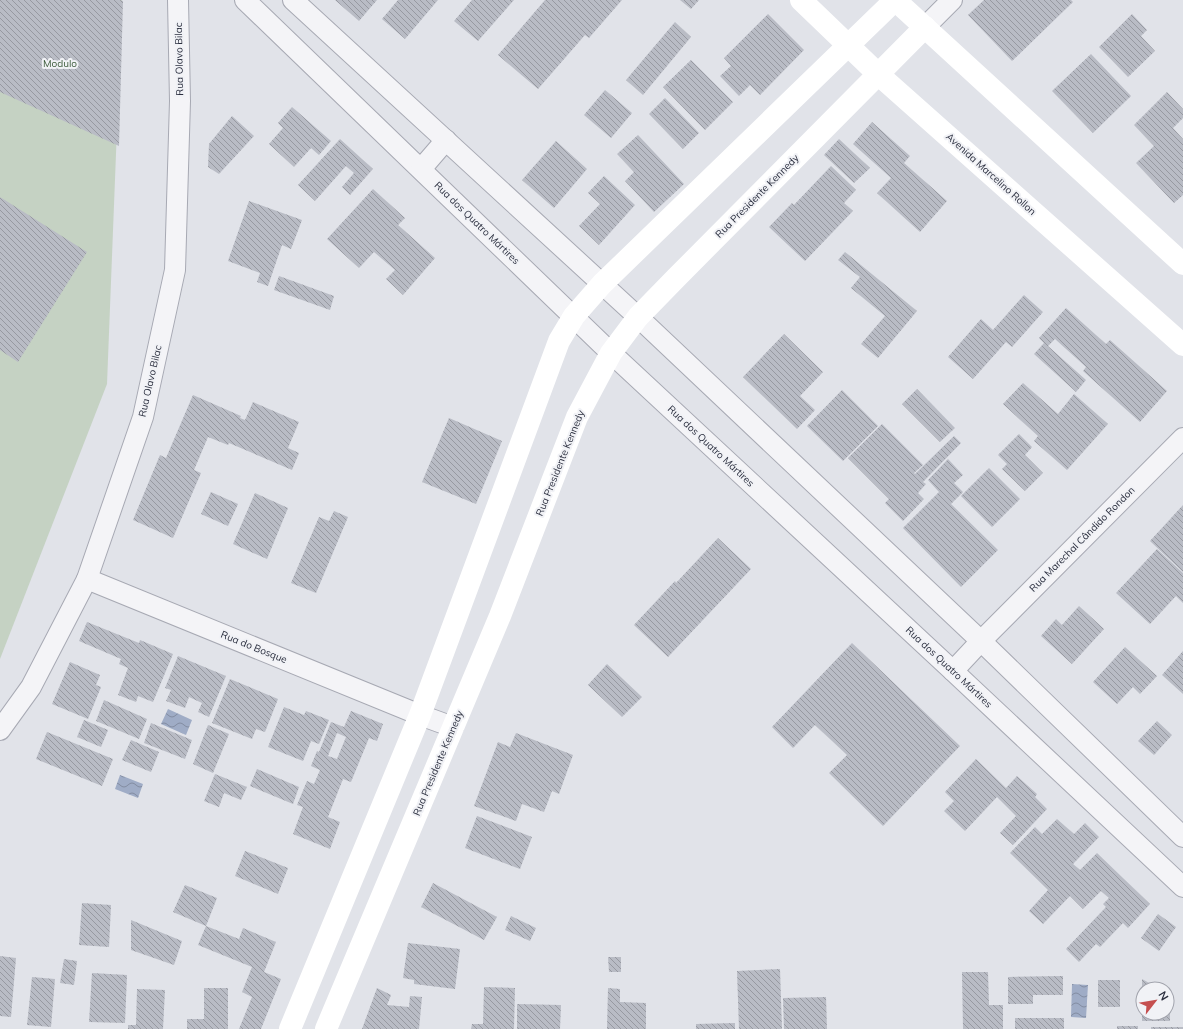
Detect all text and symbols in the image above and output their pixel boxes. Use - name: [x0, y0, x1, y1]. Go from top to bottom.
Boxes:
- street label: Rua Olavo Bilac: [172, 22, 186, 96]
- park label: Modulo: [43, 57, 77, 70]
- street label: Avenida Marcelino Rollon: [943, 130, 1039, 218]
- street label: Rua Presidente Kennedy: [712, 151, 802, 241]
- street label: Rua dos Quatro Mártires: [432, 179, 522, 267]
- street label: Rua Olavo Bilac: [135, 344, 165, 418]
- street label: Rua dos Quatro Mártires: [665, 402, 757, 490]
- street label: Rua Presidente Kennedy: [533, 408, 587, 518]
- street label: Rua Marechal Cândido Rondon: [1026, 483, 1138, 595]
- street label: Rua dos Quatro Mártires: [903, 623, 995, 711]
- street label: Rua do Bosque: [219, 628, 289, 666]
- street label: Rua Presidente Kennedy: [410, 708, 466, 818]
- north arrow: [1135, 981, 1175, 1021]
- text: N: [1155, 989, 1172, 1003]

